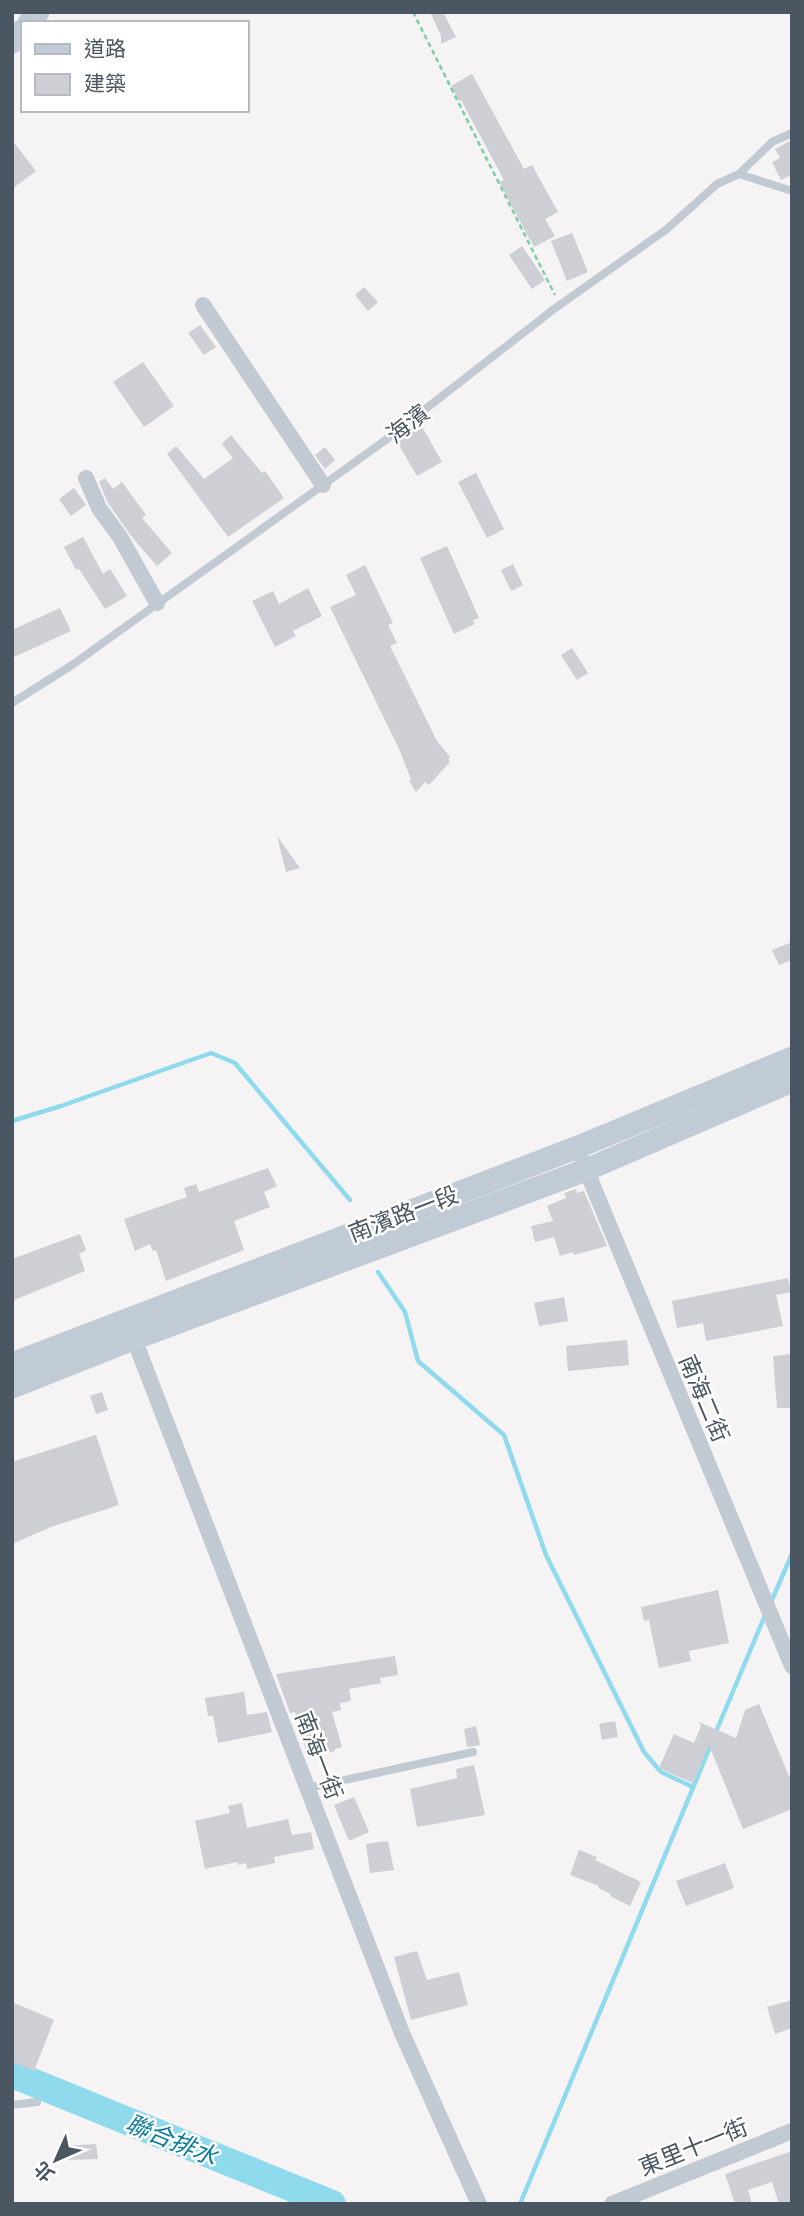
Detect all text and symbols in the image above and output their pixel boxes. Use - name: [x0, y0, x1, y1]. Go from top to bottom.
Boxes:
- legend: [21, 21, 248, 112]
- text: 道路: [84, 35, 126, 60]
- text: 建築: [84, 70, 126, 95]
- street label: 海濱: [380, 398, 434, 448]
- street label: 南濱路一段: [344, 1179, 462, 1247]
- street label: 南海二街: [674, 1350, 736, 1446]
- street label: 南海一街: [290, 1707, 350, 1803]
- water label: 聯合排水: [122, 2108, 223, 2171]
- street label: 東里十一街: [634, 2111, 752, 2181]
- north arrow: [21, 2125, 91, 2195]
- text: 北: [29, 2158, 58, 2187]

